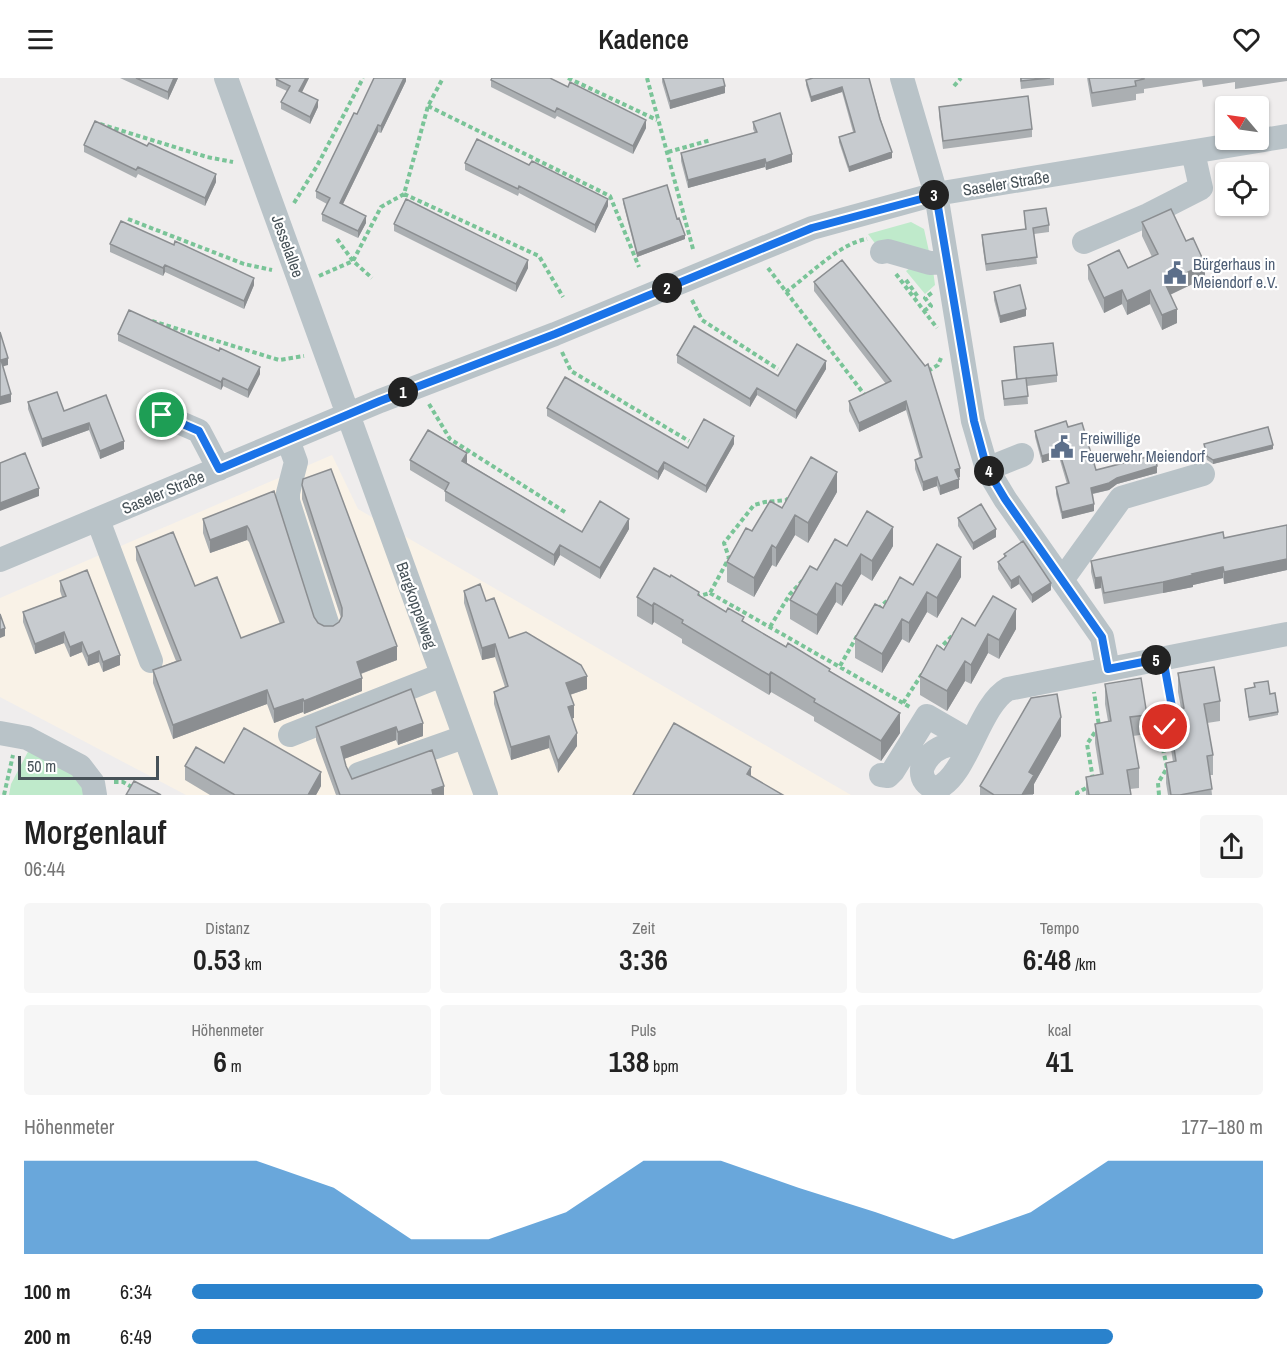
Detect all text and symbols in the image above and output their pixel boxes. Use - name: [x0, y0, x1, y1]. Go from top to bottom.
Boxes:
- text: Kadence: [598, 21, 689, 57]
- icon: menu: [24, 23, 57, 56]
- icon: heart: [1230, 23, 1263, 56]
- north arrow: [1215, 96, 1269, 150]
- map controls: [1215, 96, 1269, 216]
- button: locate: [1215, 162, 1269, 216]
- street label: Saseler Straße: [961, 165, 1051, 201]
- pin: 3: [919, 180, 949, 210]
- text: 3: [930, 184, 938, 206]
- street label: Jesselallee: [267, 212, 309, 280]
- place label: Bürgerhaus in Meiendorf e.V.: [1193, 253, 1278, 293]
- public building icon: Bürgerhaus in Meiendorf e.V.: [1162, 260, 1188, 286]
- pin: 2: [652, 273, 682, 303]
- text: 2: [663, 277, 671, 299]
- pin: 1: [388, 377, 418, 407]
- text: 1: [399, 381, 407, 403]
- pin: [136, 389, 187, 440]
- icon: arrive: [145, 398, 178, 431]
- place label: Freiwillige Feuerwehr Meiendorf: [1080, 427, 1205, 467]
- public building icon: Freiwillige Feuerwehr Meiendorf: [1049, 434, 1075, 460]
- pin: 4: [974, 456, 1004, 486]
- text: 4: [985, 460, 993, 482]
- street label: Saseler Straße: [118, 465, 208, 519]
- street label: Bargkoppelweg: [391, 559, 443, 652]
- pin: 5: [1141, 645, 1171, 675]
- text: 5: [1152, 649, 1160, 671]
- pin: [1139, 701, 1190, 752]
- icon: check: [1148, 710, 1181, 743]
- scale bar: [18, 753, 159, 780]
- text: 50 m: [27, 755, 56, 777]
- text: Morgenlauf: [24, 810, 166, 854]
- button: share: [1200, 815, 1263, 878]
- text: 06:44: [24, 855, 65, 882]
- text: Distanz: [205, 917, 250, 939]
- text: Zeit: [632, 917, 655, 939]
- text: Tempo: [1040, 917, 1079, 939]
- text: 0.53: [193, 939, 241, 979]
- text: 3:36: [619, 939, 668, 979]
- text: 6:48: [1023, 939, 1071, 979]
- text: km: [241, 953, 262, 975]
- text: /km: [1071, 953, 1096, 975]
- text: Höhenmeter: [191, 1019, 264, 1041]
- text: Puls: [631, 1019, 656, 1041]
- text: kcal: [1048, 1019, 1071, 1041]
- text: 6: [213, 1041, 227, 1081]
- text: 138: [608, 1041, 649, 1081]
- text: 41: [1046, 1041, 1073, 1081]
- text: m: [227, 1055, 242, 1077]
- text: bpm: [649, 1055, 679, 1077]
- text: Höhenmeter: [24, 1113, 114, 1140]
- text: 177–180 m: [1181, 1113, 1263, 1140]
- text: 100 m: [24, 1278, 71, 1305]
- text: 6:34: [120, 1278, 152, 1305]
- text: 200 m: [24, 1323, 71, 1350]
- text: 6:49: [120, 1323, 152, 1350]

